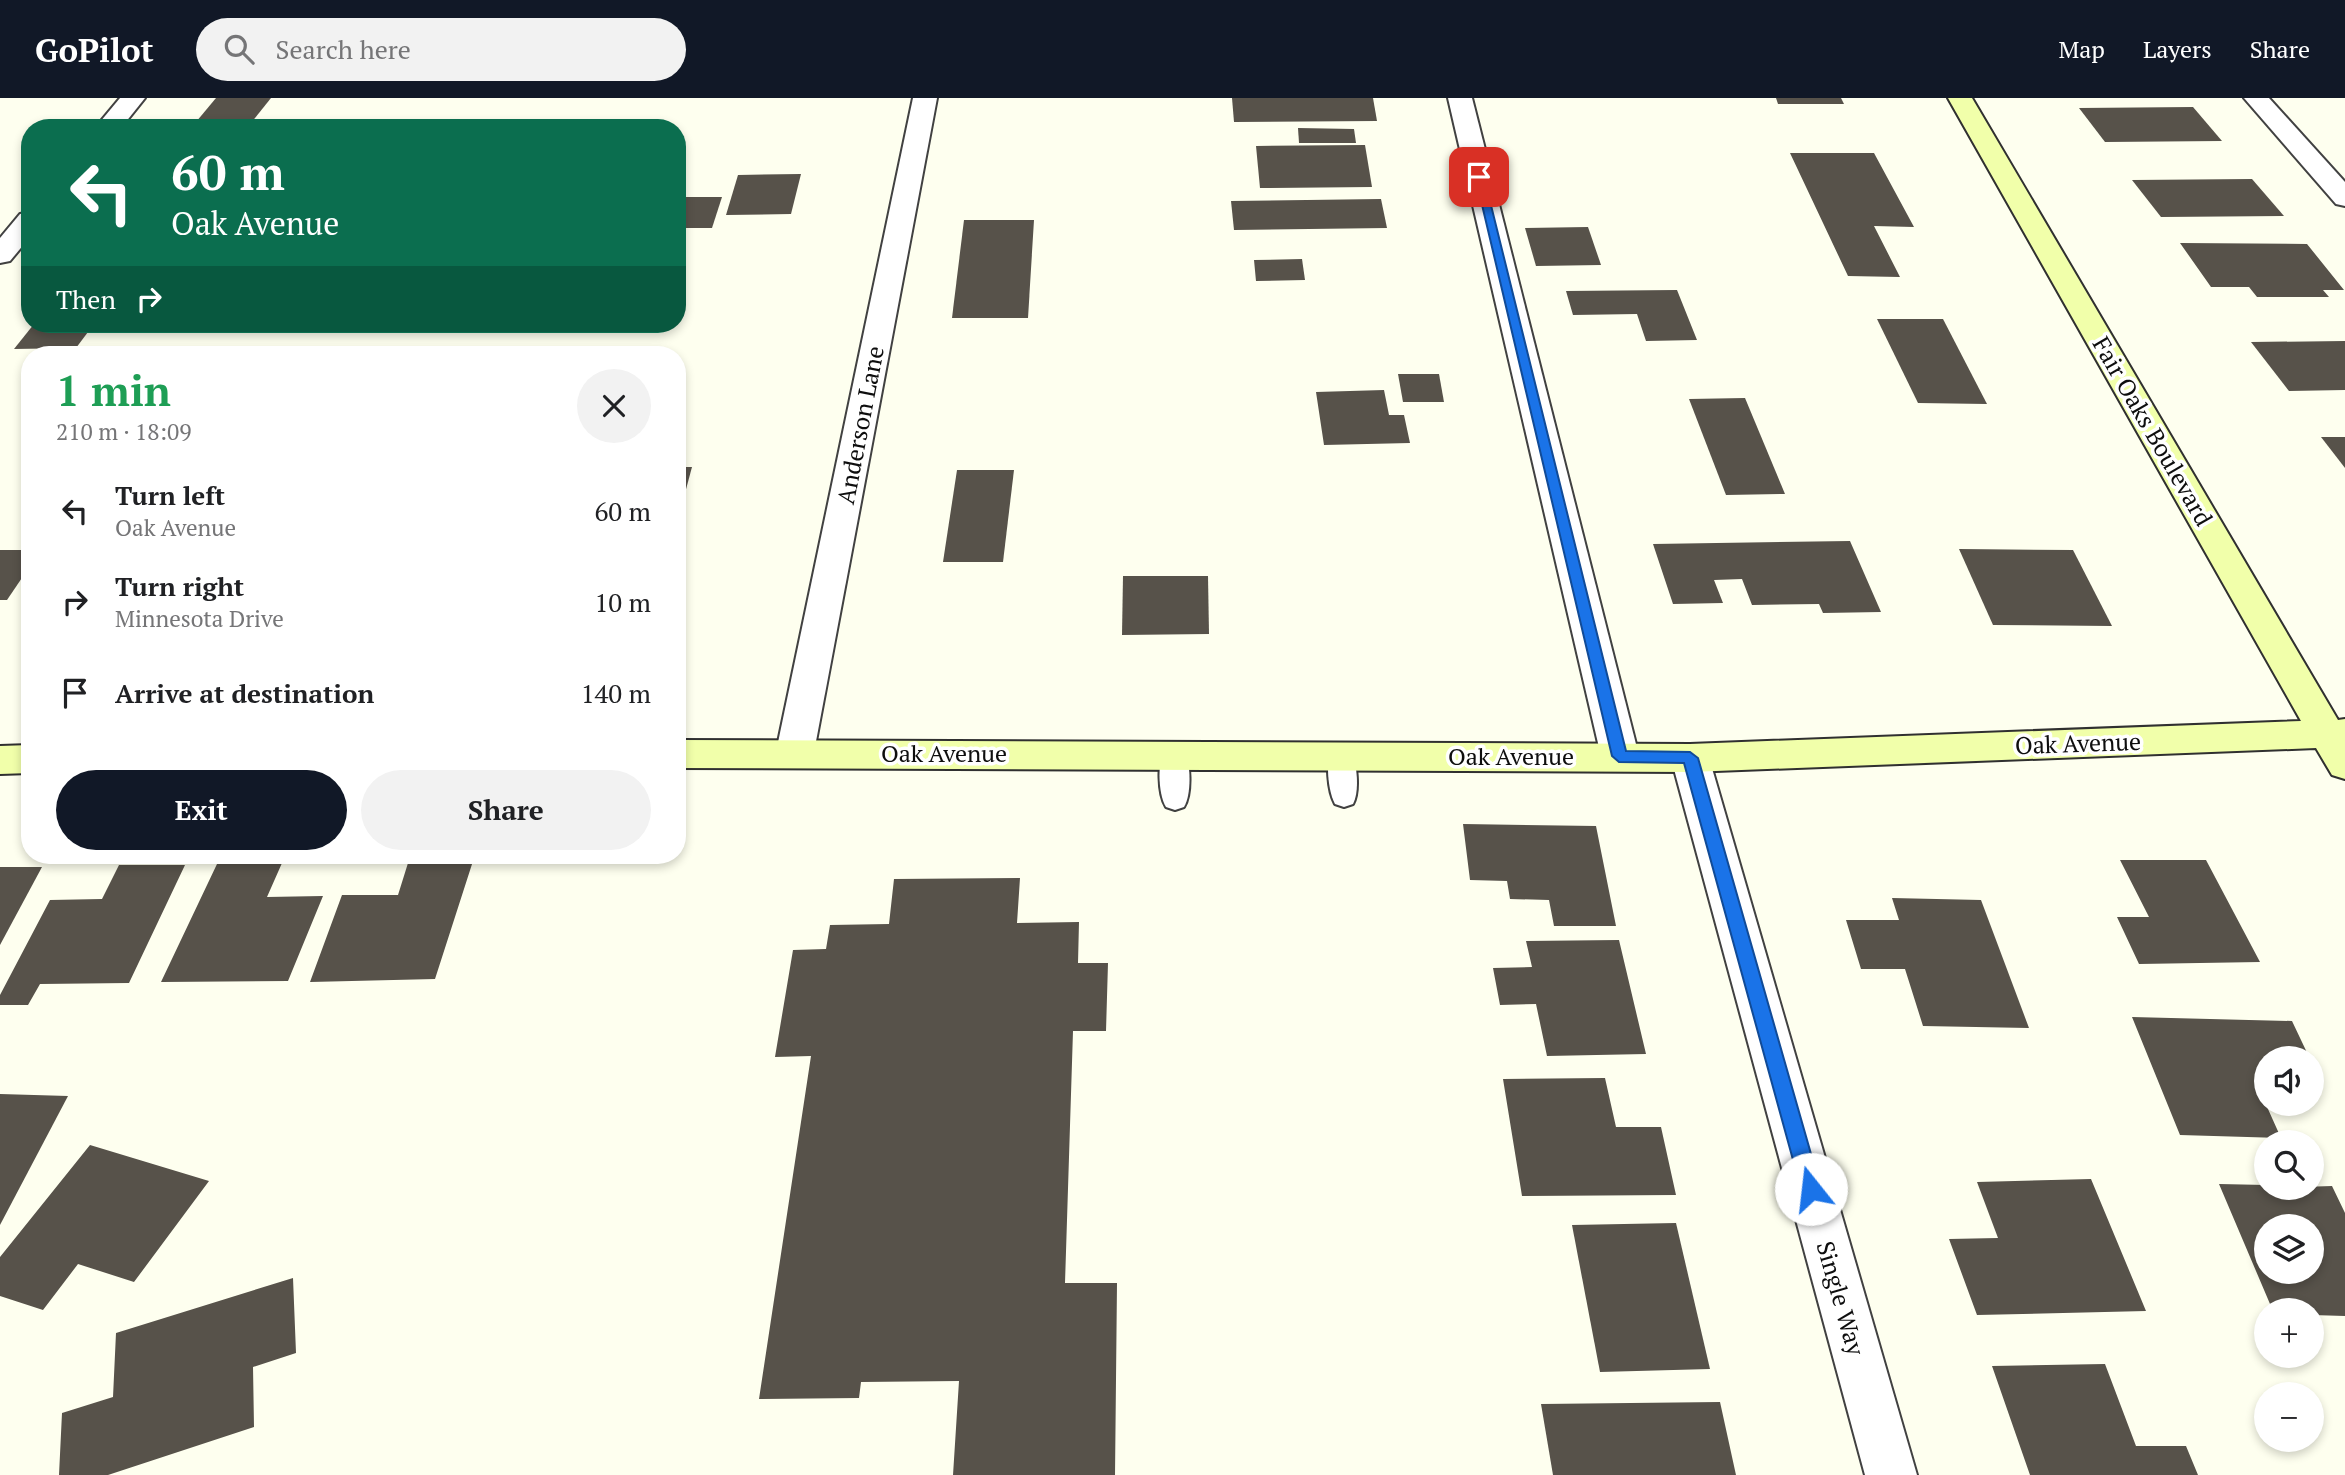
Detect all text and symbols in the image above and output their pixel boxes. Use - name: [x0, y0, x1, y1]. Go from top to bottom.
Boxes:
- search box: [196, 18, 686, 81]
- text: GoPilot: [35, 28, 154, 71]
- icon: search: [220, 30, 258, 68]
- text: Search here: [276, 32, 411, 66]
- text: Map: [2058, 33, 2105, 65]
- text: Layers: [2143, 33, 2212, 65]
- text: Share: [2250, 33, 2310, 65]
- text: 60 m: [171, 139, 285, 204]
- icon: left: [56, 147, 147, 238]
- pin: [1449, 147, 1509, 207]
- icon: arrive: [1460, 158, 1498, 196]
- text: Oak Avenue: [171, 202, 339, 244]
- icon: right: [130, 280, 168, 318]
- text: Then: [56, 282, 116, 316]
- street label: Fair Oaks Boulevard: [2086, 331, 2220, 531]
- street label: Anderson Lane: [829, 343, 891, 507]
- text: 1 min: [56, 362, 171, 418]
- button: close: [577, 369, 651, 443]
- text: 210 m · 18:09: [56, 416, 191, 447]
- text: Turn left: [115, 478, 225, 512]
- icon: left: [56, 492, 94, 530]
- text: 60 m: [595, 494, 651, 528]
- text: Oak Avenue: [115, 512, 236, 543]
- text: Turn right: [115, 569, 244, 603]
- icon: right: [56, 583, 94, 621]
- text: 10 m: [595, 585, 651, 619]
- text: Minnesota Drive: [115, 603, 284, 634]
- icon: arrive: [56, 674, 94, 712]
- text: Arrive at destination: [115, 676, 374, 710]
- text: 140 m: [581, 676, 651, 710]
- street label: Oak Avenue: [2014, 725, 2142, 761]
- street label: Oak Avenue: [881, 737, 1007, 769]
- street label: Oak Avenue: [1448, 740, 1574, 772]
- button: Exit: [56, 770, 347, 850]
- button: Share: [361, 770, 651, 850]
- map controls: [2254, 1046, 2324, 1452]
- button: sound: [2254, 1046, 2324, 1116]
- button: search: [2254, 1130, 2324, 1200]
- position arrow: [1774, 1152, 1848, 1226]
- button: layers: [2254, 1214, 2324, 1284]
- street label: Single Way: [1809, 1237, 1873, 1360]
- button: +: [2254, 1298, 2324, 1368]
- button: −: [2254, 1382, 2324, 1452]

